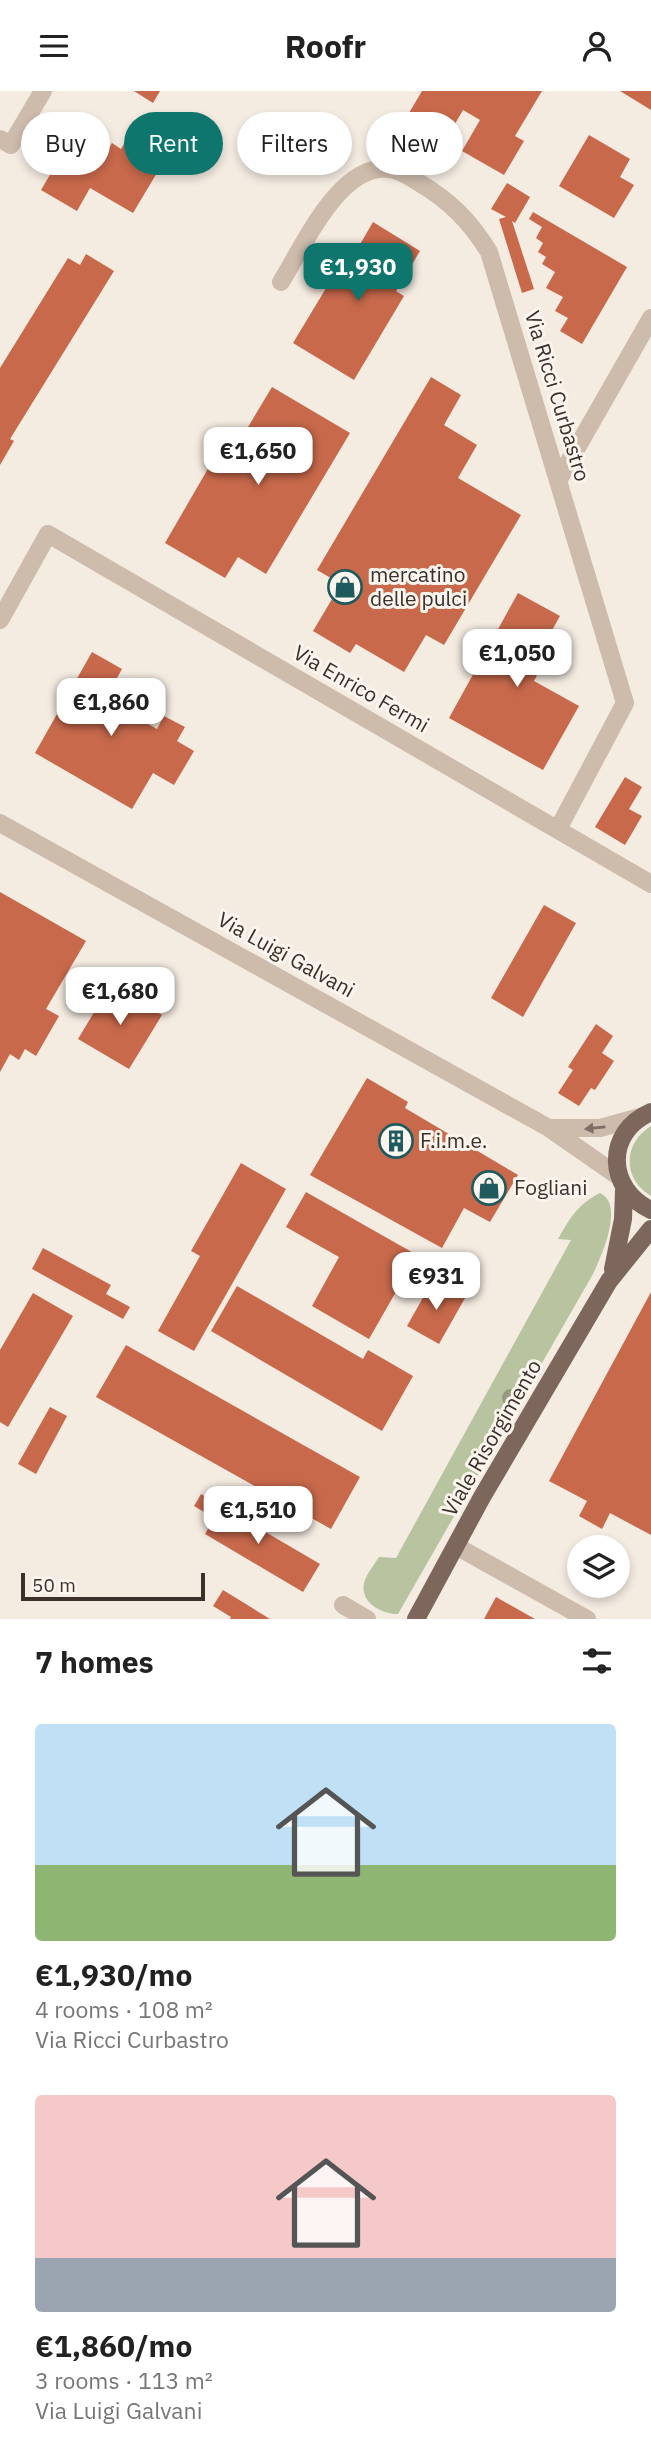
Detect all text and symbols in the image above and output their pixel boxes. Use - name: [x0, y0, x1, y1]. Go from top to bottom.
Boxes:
- text: Roofr: [285, 25, 366, 67]
- icon: menu: [35, 27, 73, 65]
- icon: person: [578, 27, 616, 65]
- chip: Buy: [21, 112, 110, 175]
- chip: Rent: [124, 112, 223, 175]
- chip: Filters: [237, 112, 352, 175]
- chip: New: [366, 112, 463, 175]
- pin: €1,930: [301, 243, 415, 303]
- text: €1,930: [320, 251, 396, 281]
- street label: Via Ricci Curbastro: [519, 307, 597, 484]
- pin: €1,650: [201, 427, 315, 487]
- text: €1,650: [220, 435, 296, 465]
- place label: mercatino delle pulci: [370, 560, 467, 612]
- shop icon: mercatino delle pulci: [326, 568, 364, 606]
- pin: €1,050: [460, 629, 574, 689]
- text: €1,050: [479, 637, 555, 667]
- street label: Via Enrico Fermi: [288, 638, 435, 738]
- pin: €1,860: [54, 679, 168, 738]
- text: €1,860: [73, 686, 149, 716]
- street label: Via Luigi Galvani: [213, 905, 360, 1003]
- pin: €1,680: [63, 967, 177, 1027]
- text: €1,680: [82, 975, 158, 1005]
- building icon: F.i.m.e.: [377, 1122, 415, 1160]
- one-way arrow: [584, 1123, 606, 1134]
- place label: F.i.m.e.: [420, 1126, 487, 1154]
- shop icon: Fogliani: [470, 1169, 508, 1207]
- place label: Fogliani: [514, 1173, 587, 1201]
- pin: €931: [395, 1253, 477, 1312]
- text: €931: [408, 1260, 464, 1290]
- street label: Viale Risorgimento: [435, 1354, 547, 1521]
- pin: €1,510: [201, 1487, 315, 1546]
- text: €1,510: [220, 1494, 296, 1524]
- map controls: [567, 1535, 630, 1598]
- button: layers: [567, 1535, 630, 1598]
- scale bar: [21, 1570, 205, 1602]
- text: 50 m: [32, 1573, 76, 1597]
- text: 7 homes: [35, 1642, 154, 1681]
- icon: filters: [578, 1642, 616, 1680]
- icon: home: [263, 1769, 389, 1895]
- text: €1,930/mo: [35, 1955, 192, 1994]
- text: 4 rooms · 108 m²: [35, 1994, 213, 2024]
- text: Via Ricci Curbastro: [35, 2024, 229, 2054]
- icon: home: [263, 2140, 389, 2266]
- text: €1,860/mo: [35, 2326, 192, 2365]
- text: 3 rooms · 113 m²: [35, 2365, 213, 2395]
- text: Via Luigi Galvani: [35, 2395, 202, 2425]

